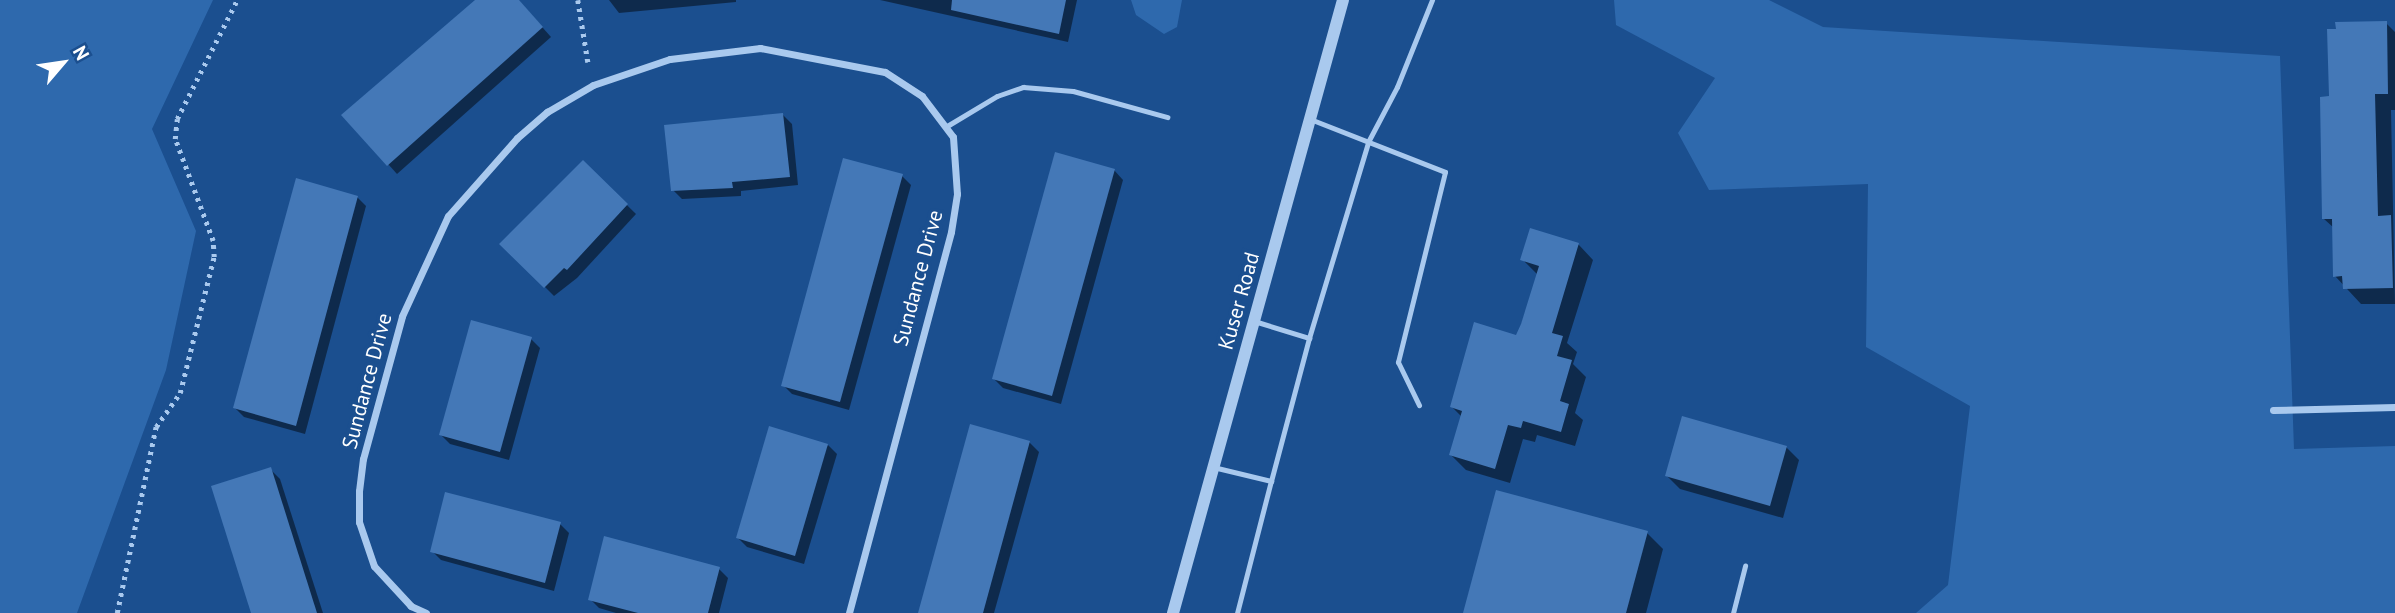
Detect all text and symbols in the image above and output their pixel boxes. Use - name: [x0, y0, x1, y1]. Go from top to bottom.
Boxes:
- north arrow: [28, 28, 98, 98]
- text: N: [68, 42, 95, 64]
- street label: Sundance Drive: [888, 207, 948, 349]
- street label: Kuser Road: [1213, 249, 1265, 353]
- street label: Sundance Drive: [337, 310, 397, 452]

